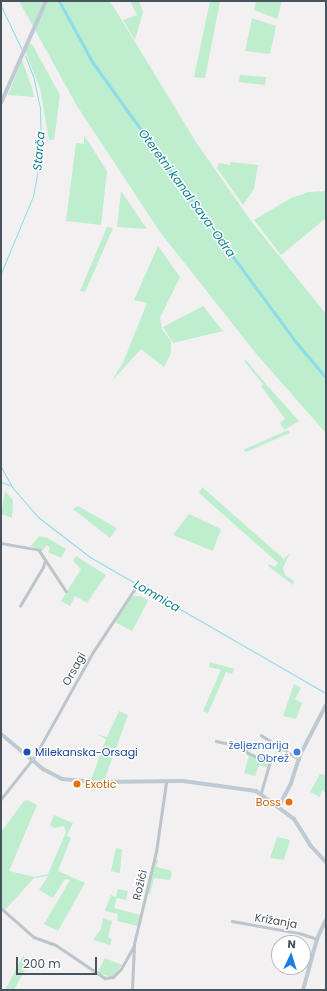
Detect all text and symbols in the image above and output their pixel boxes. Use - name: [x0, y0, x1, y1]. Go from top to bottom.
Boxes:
- water label: Oteretni kanal Sava-Odra: [136, 126, 238, 260]
- water label: Starča: [30, 131, 48, 171]
- water label: Lomnica: [131, 577, 183, 615]
- street label: Orsagi: [59, 650, 89, 688]
- place label: željeznarija Obrež: [228, 739, 289, 765]
- place label: Milekanska-Orsagi: [35, 745, 138, 759]
- marker: Milekanska-Orsagi: [22, 747, 32, 757]
- marker: željeznarija Obrež: [292, 747, 302, 757]
- place label: Exotic: [85, 777, 116, 791]
- marker: Exotic: [72, 779, 82, 789]
- place label: Boss: [256, 795, 281, 809]
- marker: Boss: [284, 797, 294, 807]
- street label: Rožići: [130, 868, 150, 902]
- street label: Križanja: [254, 911, 298, 931]
- north arrow: [271, 935, 311, 975]
- text: N: [287, 936, 296, 952]
- scale bar: [18, 949, 99, 975]
- text: 200 m: [23, 955, 61, 972]

